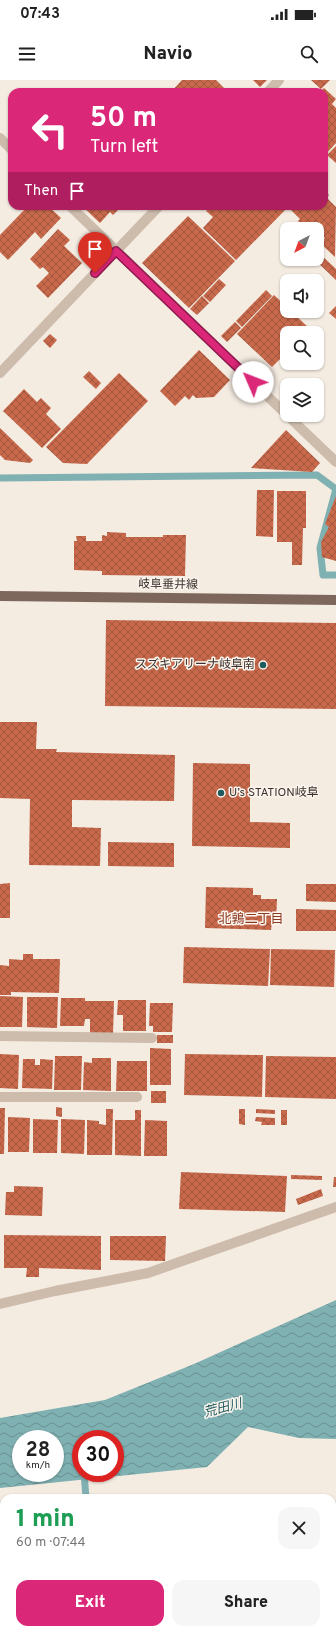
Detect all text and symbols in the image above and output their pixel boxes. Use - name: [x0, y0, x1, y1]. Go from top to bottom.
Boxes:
- text: 07:43: [20, 5, 60, 24]
- icon: menu: [16, 43, 38, 65]
- text: Navio: [143, 43, 193, 66]
- icon: search: [298, 43, 320, 65]
- text: 50 m: [90, 101, 157, 137]
- icon: left: [24, 104, 76, 156]
- text: Turn left: [90, 136, 158, 159]
- icon: arrive: [66, 180, 88, 202]
- text: Then: [24, 182, 58, 201]
- north arrow: [280, 222, 324, 266]
- map controls: [280, 222, 324, 422]
- pin: [78, 232, 112, 273]
- icon: arrive: [84, 238, 106, 260]
- button: sound: [280, 274, 324, 318]
- button: search: [280, 326, 324, 370]
- position arrow: [232, 361, 274, 403]
- button: layers: [280, 378, 324, 422]
- street label: 岐阜垂井線: [138, 576, 198, 594]
- place label: スズキアリーナ岐阜南: [135, 657, 255, 673]
- marker: スズキアリーナ岐阜南: [258, 660, 268, 670]
- place label: U’s STATION岐阜: [229, 785, 319, 801]
- marker: U’s STATION岐阜: [216, 788, 226, 798]
- district label: 北鶉二丁目: [218, 911, 284, 928]
- water label: 荒田川: [202, 1396, 246, 1422]
- speed limit sign: 30: [72, 1430, 124, 1482]
- text: 28: [26, 1438, 50, 1464]
- text: km/h: [26, 1459, 50, 1472]
- text: 1 min: [16, 1505, 75, 1535]
- button: close: [278, 1507, 320, 1549]
- text: 60 m · 07:44: [16, 1535, 86, 1551]
- button: Exit: [16, 1580, 164, 1626]
- button: Share: [172, 1580, 320, 1626]

